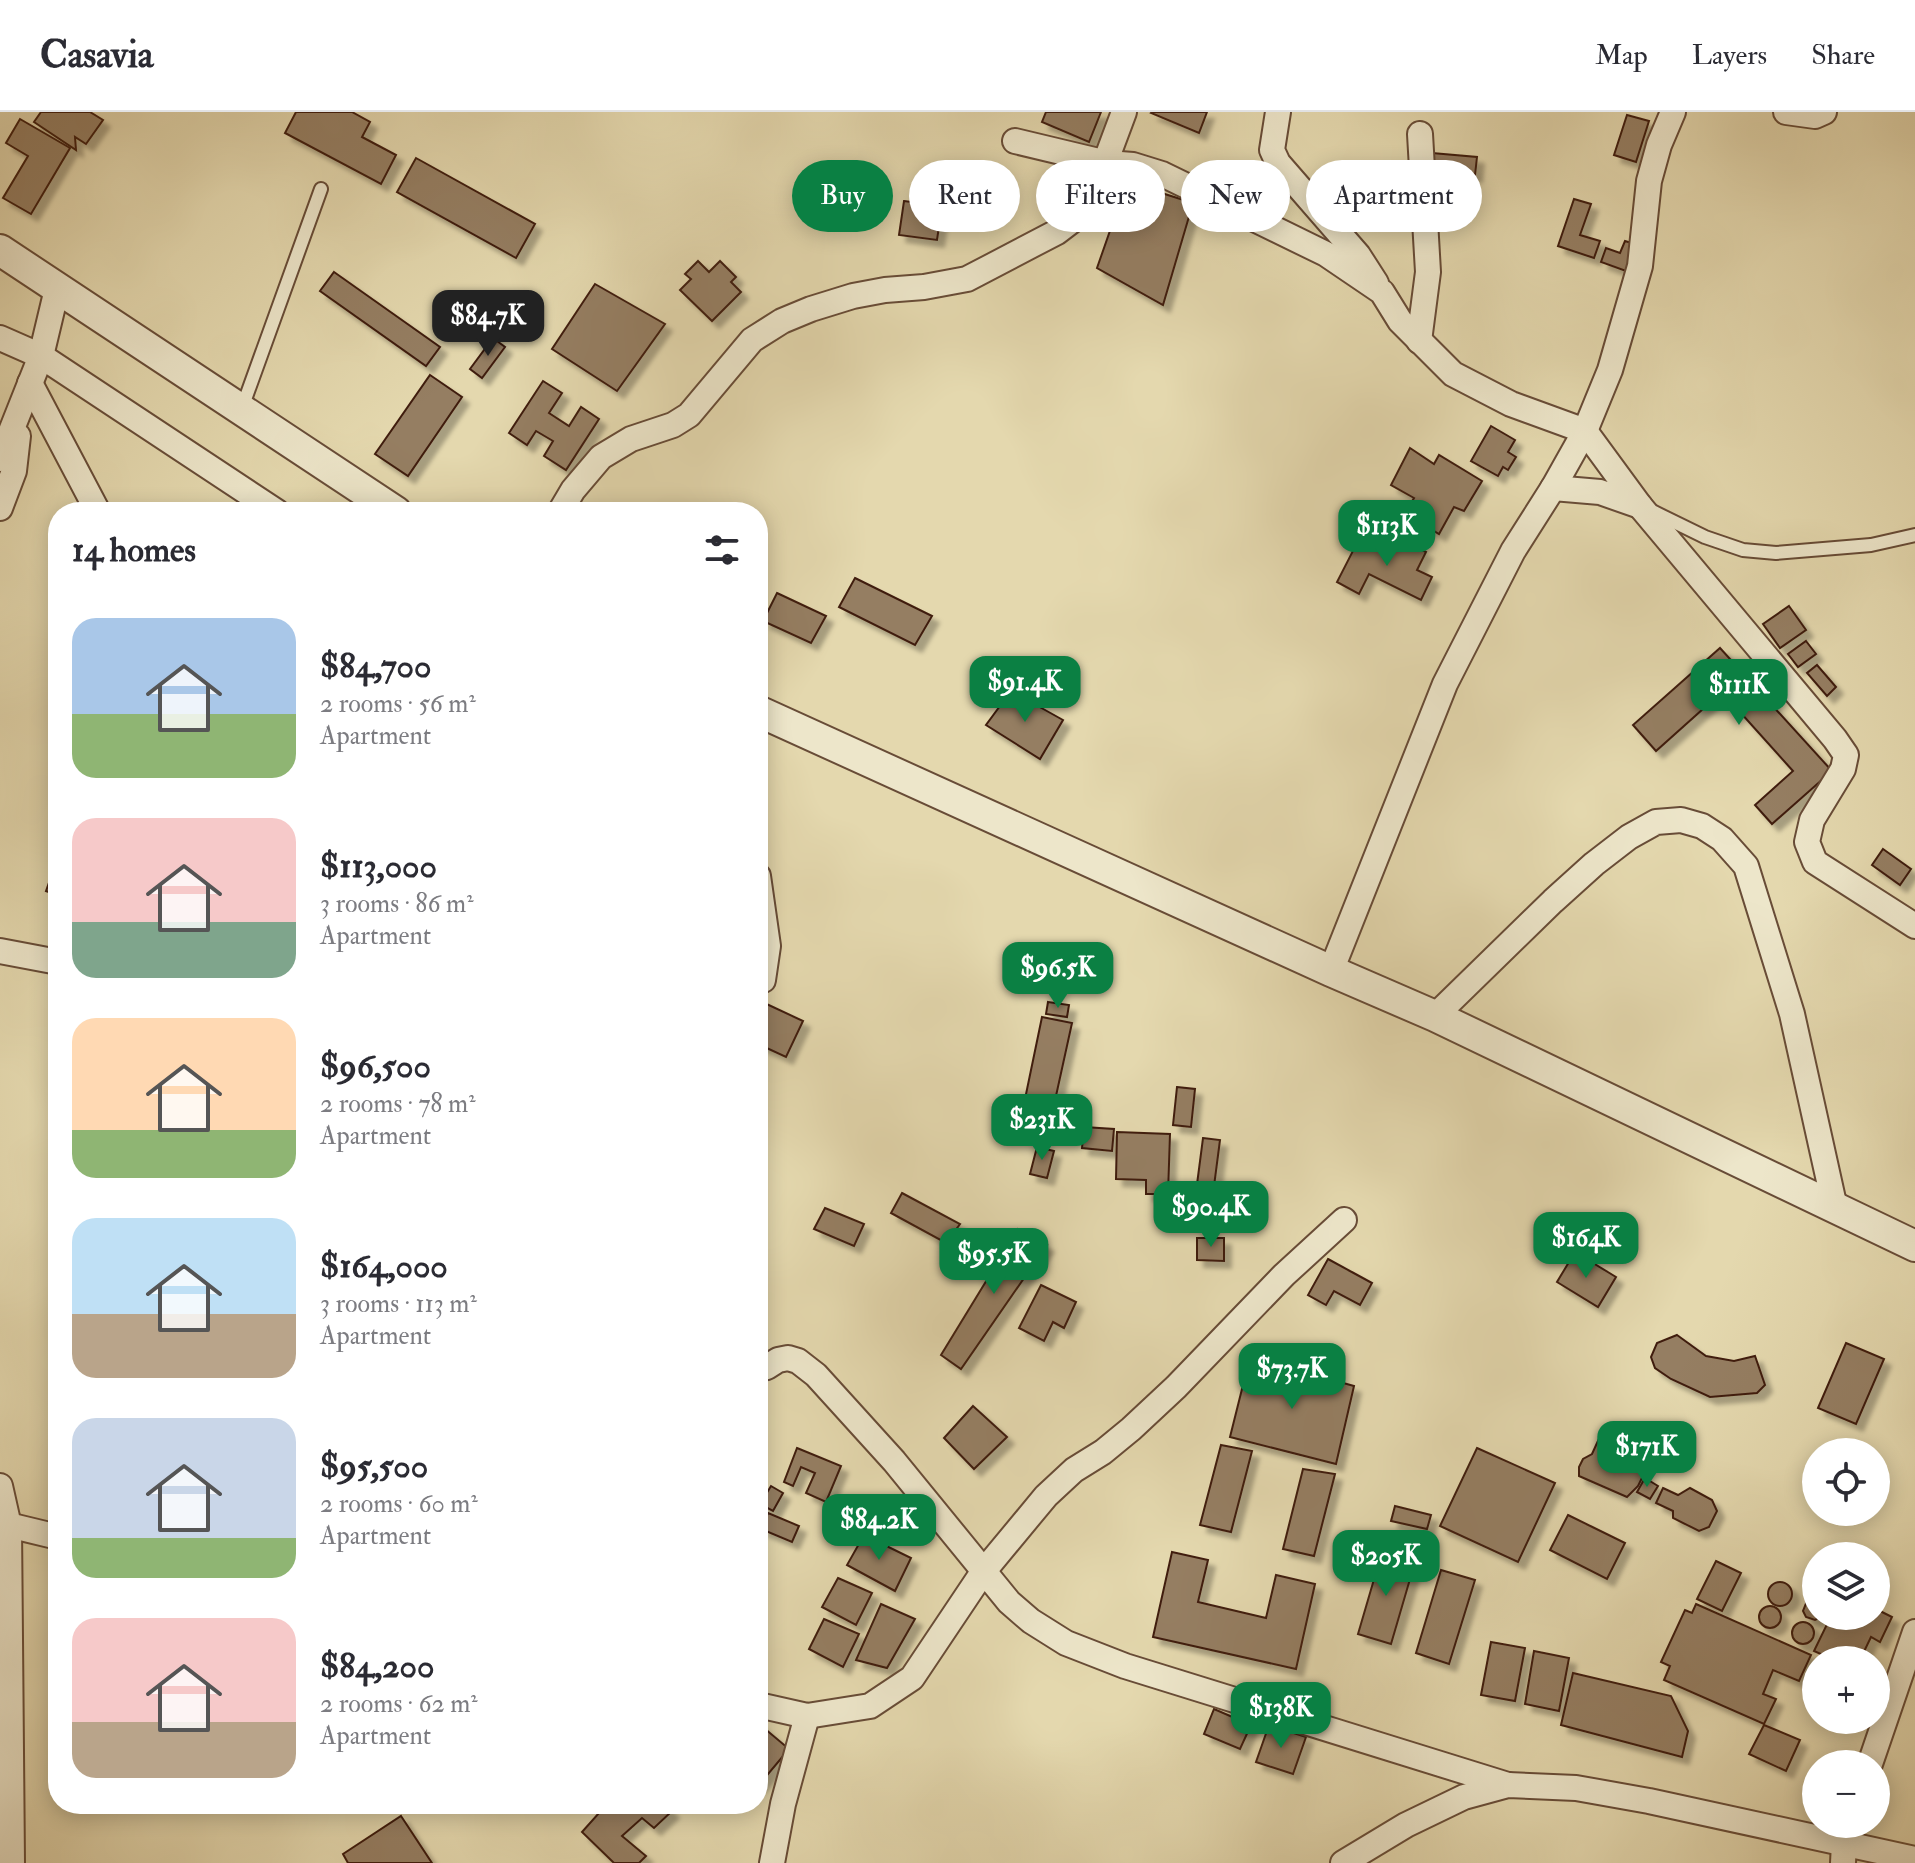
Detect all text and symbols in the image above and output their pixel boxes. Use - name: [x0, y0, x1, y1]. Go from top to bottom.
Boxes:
- text: Casavia: [40, 31, 153, 79]
- text: Map: [1595, 38, 1648, 73]
- text: Layers: [1692, 38, 1767, 73]
- text: Share: [1811, 38, 1875, 73]
- chip: Buy: [792, 160, 893, 232]
- chip: Rent: [909, 160, 1020, 232]
- chip: Filters: [1036, 160, 1165, 232]
- chip: New: [1181, 160, 1290, 232]
- chip: Apartment: [1306, 160, 1482, 232]
- pin: $84.7K: [423, 290, 553, 358]
- text: $84.7K: [450, 300, 526, 332]
- pin: $113K: [1331, 500, 1443, 568]
- text: $113K: [1356, 510, 1418, 542]
- icon: filters: [700, 528, 744, 572]
- text: 14 homes: [72, 529, 196, 572]
- text: $84,700: [320, 645, 431, 688]
- icon: home: [136, 650, 232, 746]
- pin: $91.4K: [960, 656, 1090, 724]
- pin: $111K: [1683, 659, 1795, 727]
- text: $91.4K: [988, 666, 1062, 698]
- text: $111K: [1709, 669, 1769, 701]
- text: 2 rooms · 56 m²: [320, 688, 476, 720]
- text: Apartment: [320, 720, 431, 752]
- text: $113,000: [320, 845, 437, 888]
- icon: home: [136, 850, 232, 946]
- text: 3 rooms · 86 m²: [320, 888, 474, 920]
- text: Apartment: [320, 920, 431, 952]
- pin: $96.5K: [993, 942, 1123, 1010]
- text: $96.5K: [1020, 952, 1096, 984]
- text: $96,500: [320, 1045, 431, 1088]
- icon: home: [136, 1050, 232, 1146]
- text: 2 rooms · 78 m²: [320, 1088, 476, 1120]
- pin: $231K: [986, 1094, 1098, 1162]
- text: $231K: [1009, 1104, 1075, 1136]
- text: Apartment: [320, 1120, 431, 1152]
- pin: $90.4K: [1146, 1181, 1276, 1249]
- text: $90.4K: [1172, 1191, 1251, 1223]
- pin: $164K: [1530, 1212, 1642, 1280]
- text: $164K: [1551, 1222, 1621, 1254]
- pin: $95.5K: [929, 1228, 1059, 1296]
- text: $95.5K: [957, 1238, 1031, 1270]
- text: $164,000: [320, 1245, 448, 1288]
- icon: home: [136, 1250, 232, 1346]
- text: 3 rooms · 113 m²: [320, 1288, 477, 1320]
- text: Apartment: [320, 1320, 431, 1352]
- pin: $73.7K: [1227, 1343, 1357, 1411]
- text: $73.7K: [1257, 1353, 1327, 1385]
- pin: $171K: [1591, 1421, 1703, 1489]
- text: $171K: [1615, 1431, 1679, 1463]
- map controls: [1802, 1438, 1890, 1838]
- button: locate: [1802, 1438, 1890, 1526]
- text: $95,500: [320, 1445, 428, 1488]
- icon: home: [136, 1450, 232, 1546]
- text: 2 rooms · 60 m²: [320, 1488, 478, 1520]
- pin: $84.2K: [814, 1494, 944, 1562]
- text: $84.2K: [840, 1504, 918, 1536]
- text: Apartment: [320, 1520, 431, 1552]
- pin: $205K: [1330, 1530, 1442, 1598]
- text: $205K: [1351, 1540, 1421, 1572]
- button: layers: [1802, 1542, 1890, 1630]
- text: $84,200: [320, 1645, 434, 1688]
- button: +: [1802, 1646, 1890, 1734]
- icon: home: [136, 1650, 232, 1746]
- pin: $138K: [1225, 1682, 1337, 1750]
- text: 2 rooms · 62 m²: [320, 1688, 478, 1720]
- text: $138K: [1249, 1692, 1313, 1724]
- text: Apartment: [320, 1720, 431, 1752]
- button: −: [1802, 1750, 1890, 1838]

